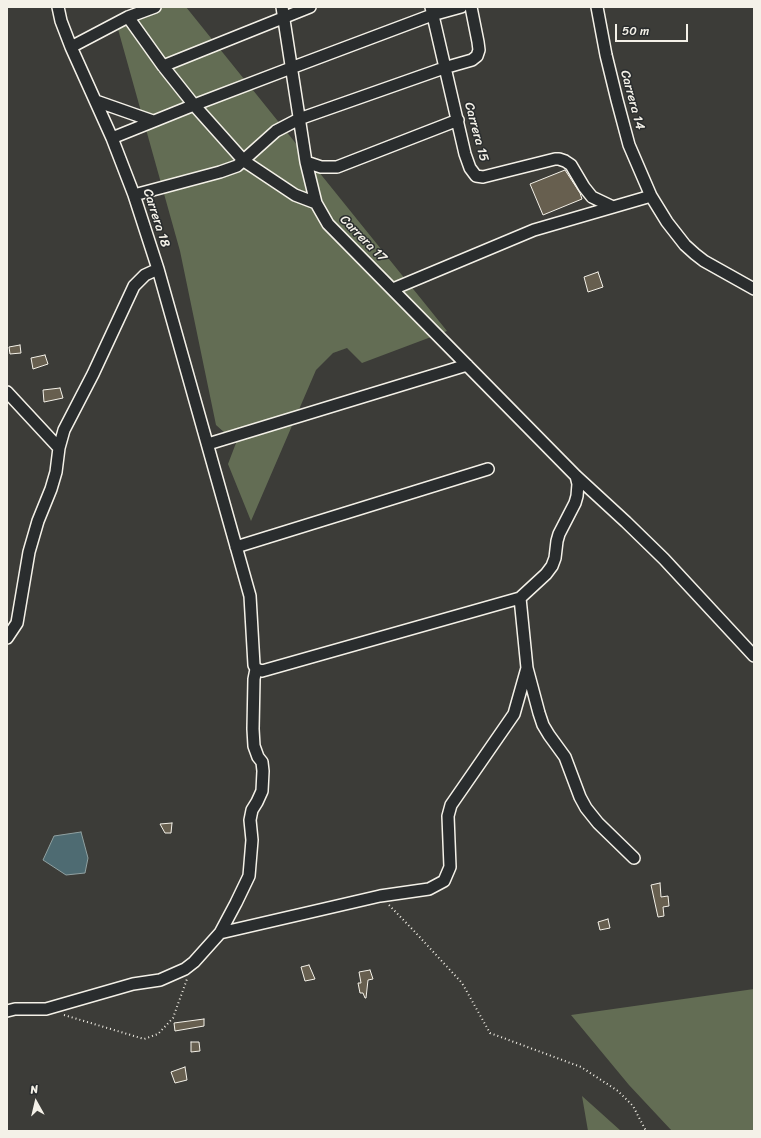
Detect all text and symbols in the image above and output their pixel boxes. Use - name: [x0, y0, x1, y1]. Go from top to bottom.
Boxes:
- scale bar: [617, 16, 690, 42]
- text: 50 m: [622, 20, 649, 42]
- street label: Carrera 14: [617, 69, 647, 131]
- street label: Carrera 15: [461, 101, 491, 163]
- street label: Carrera 18: [139, 187, 173, 249]
- street label: Carrera 17: [336, 212, 390, 266]
- text: N: [29, 1080, 39, 1100]
- north arrow: [16, 1082, 56, 1122]

